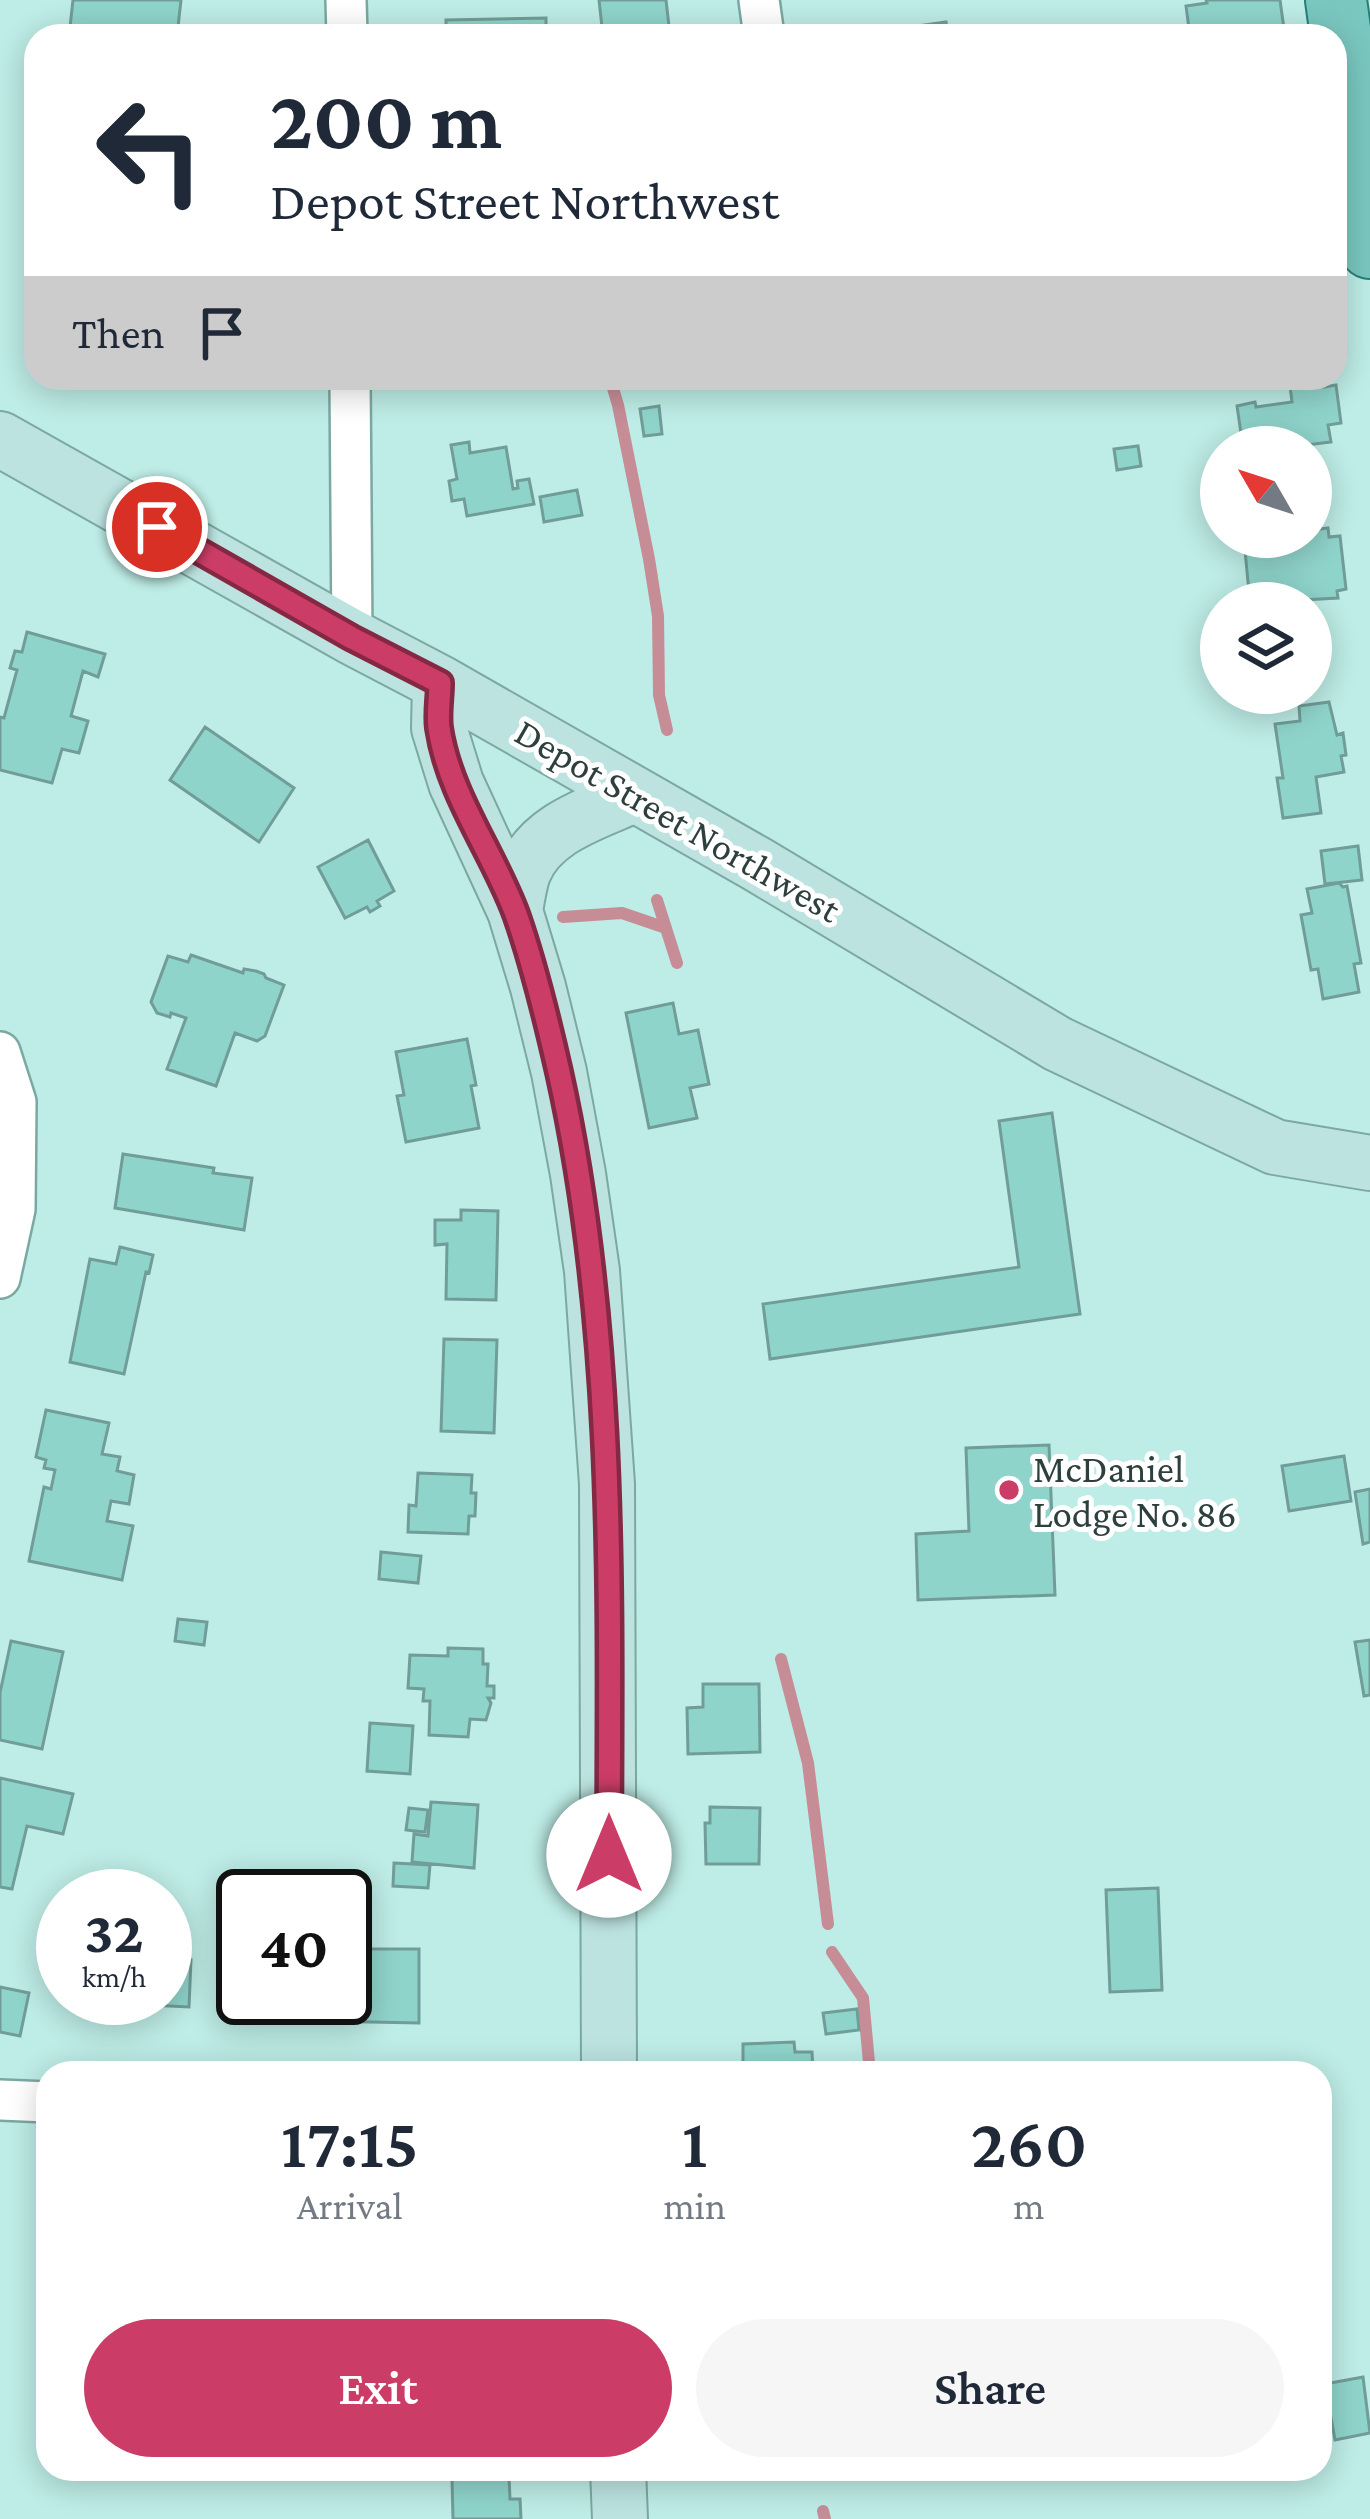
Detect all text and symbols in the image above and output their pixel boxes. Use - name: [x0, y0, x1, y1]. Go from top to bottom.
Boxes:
- icon: left: [72, 72, 228, 228]
- text: 200 m: [270, 73, 502, 166]
- text: Depot Street Northwest: [270, 171, 779, 231]
- icon: arrive: [189, 300, 255, 366]
- text: Then: [72, 308, 165, 358]
- north arrow: [1200, 426, 1332, 558]
- map controls: [1200, 426, 1332, 714]
- pin: [106, 476, 208, 578]
- icon: arrive: [124, 494, 190, 560]
- button: layers: [1200, 582, 1332, 714]
- street label: Depot Street Northwest: [507, 709, 849, 932]
- place label: McDaniel Lodge No. 86: [1033, 1447, 1237, 1536]
- marker: McDaniel Lodge No. 86: [996, 1477, 1022, 1503]
- position arrow: [546, 1792, 672, 1918]
- speed limit sign: 40: [216, 1869, 372, 2025]
- text: 32: [84, 1898, 144, 1965]
- text: km/h: [82, 1960, 146, 1993]
- text: 17:15: [281, 2102, 419, 2182]
- text: 1: [682, 2102, 708, 2182]
- text: 260: [971, 2102, 1087, 2182]
- text: Arrival: [297, 2184, 403, 2227]
- text: min: [663, 2184, 726, 2227]
- text: m: [1013, 2184, 1045, 2227]
- button: Exit: [84, 2319, 672, 2457]
- button: Share: [696, 2319, 1284, 2457]

